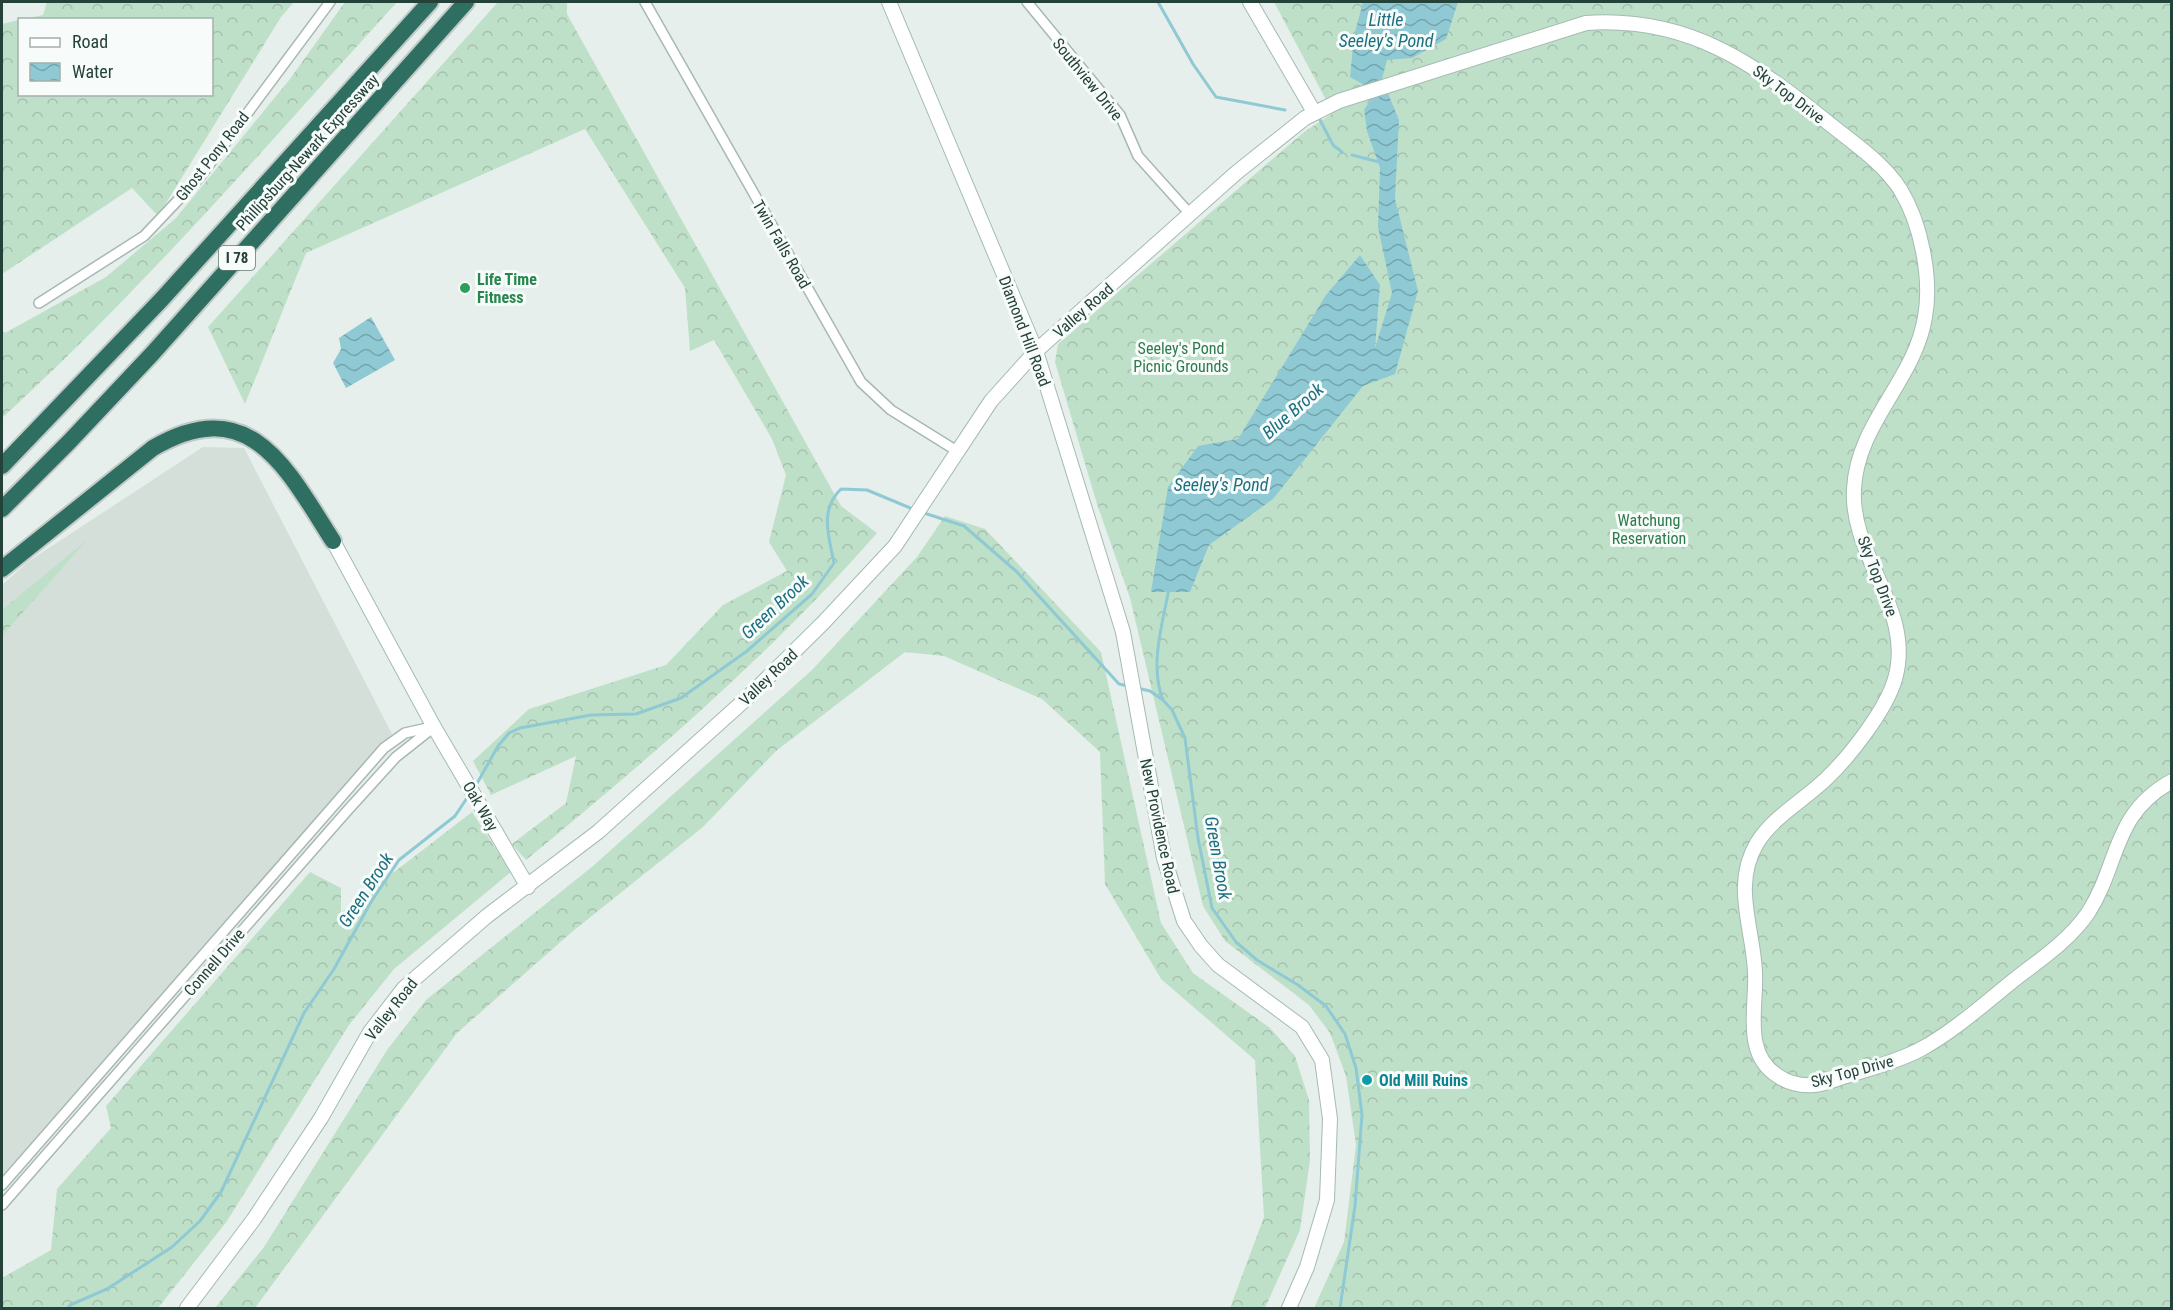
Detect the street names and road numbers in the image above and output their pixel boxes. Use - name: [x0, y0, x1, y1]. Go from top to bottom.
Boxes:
- street label: Southview Drive: [1049, 34, 1127, 124]
- street label: Sky Top Drive: [1749, 61, 1828, 127]
- street label: Phillipsburg-Newark Expressway: [232, 70, 383, 235]
- street label: Ghost Pony Road: [172, 108, 253, 205]
- street label: Twin Falls Road: [749, 197, 815, 292]
- road number: I 78: [219, 246, 255, 270]
- street label: Diamond Hill Road: [995, 273, 1054, 389]
- street label: Valley Road: [1049, 279, 1117, 342]
- street label: Sky Top Drive: [1854, 533, 1902, 619]
- street label: Valley Road: [735, 645, 801, 710]
- street label: New Providence Road: [1136, 757, 1183, 895]
- street label: Oak Way: [459, 778, 503, 835]
- street label: Connell Drive: [180, 925, 249, 1000]
- street label: Valley Road: [361, 975, 422, 1044]
- street label: Sky Top Drive: [1809, 1051, 1895, 1092]

